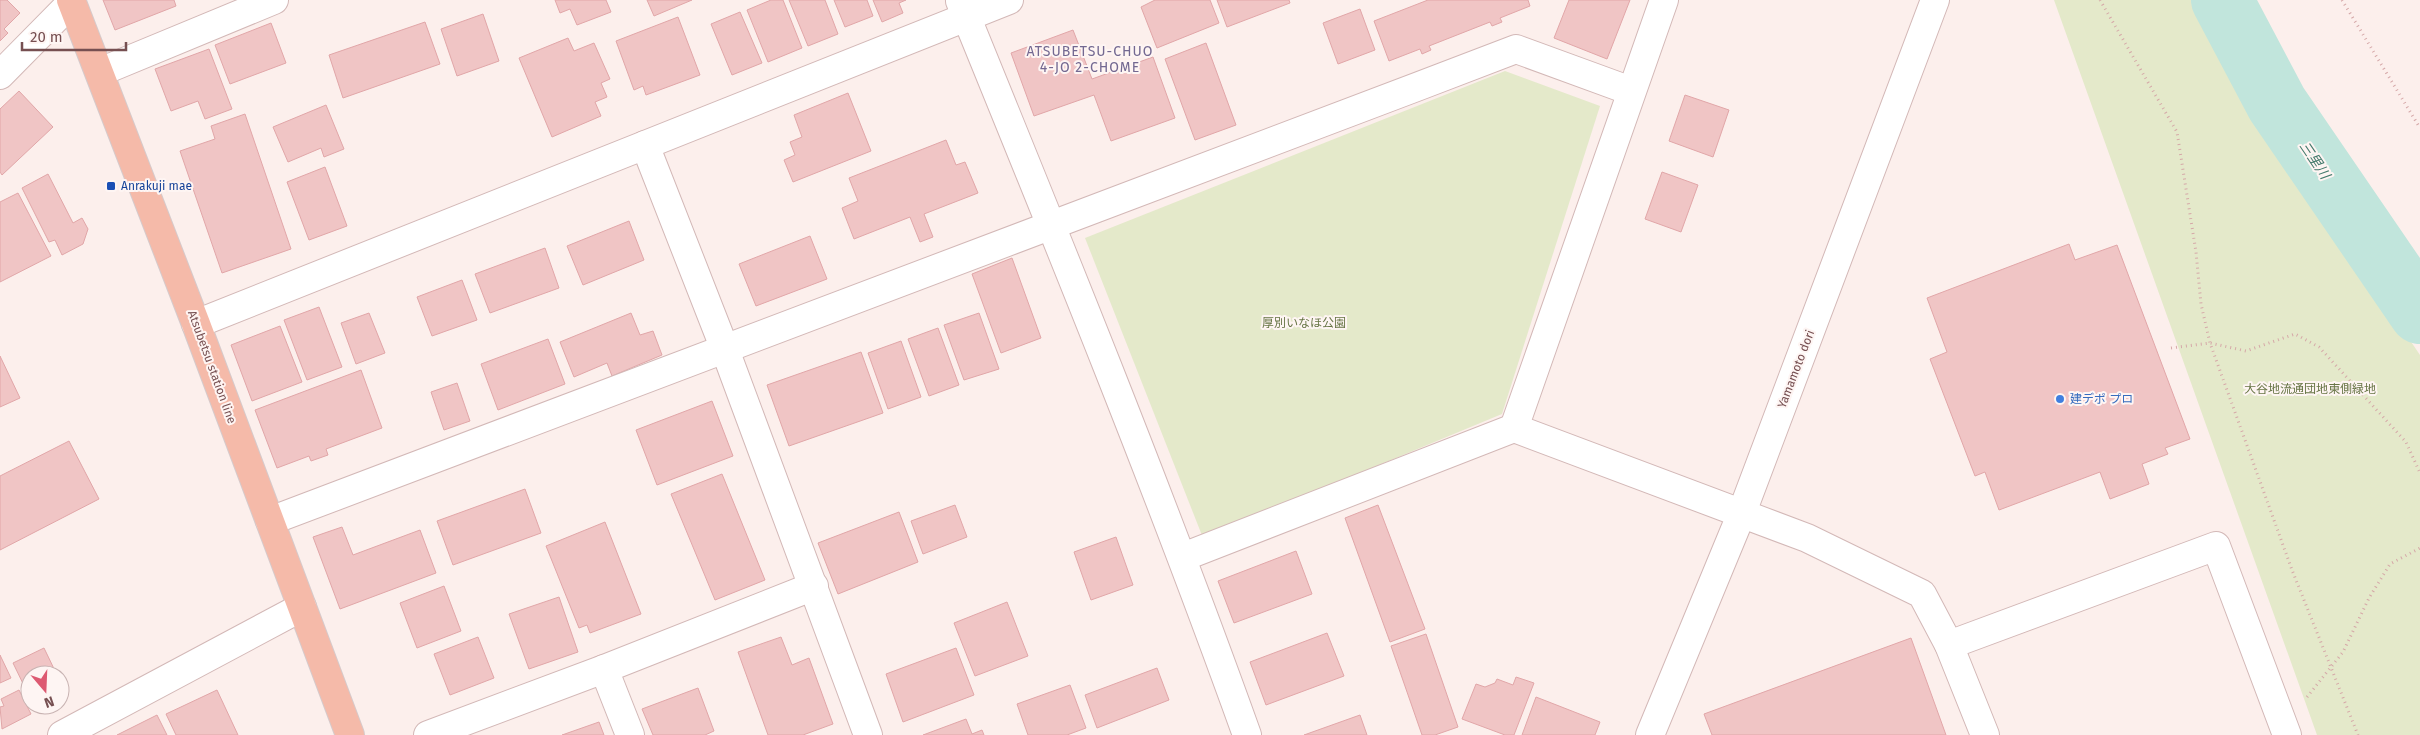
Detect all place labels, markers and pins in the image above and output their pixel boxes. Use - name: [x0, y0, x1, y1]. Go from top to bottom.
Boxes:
- place label: Anrakuji mae: [121, 179, 192, 193]
- marker: Anrakuji mae: [105, 180, 117, 192]
- place label: 建デポ プロ: [2070, 392, 2133, 406]
- marker: 建デポ プロ: [2054, 393, 2066, 405]

